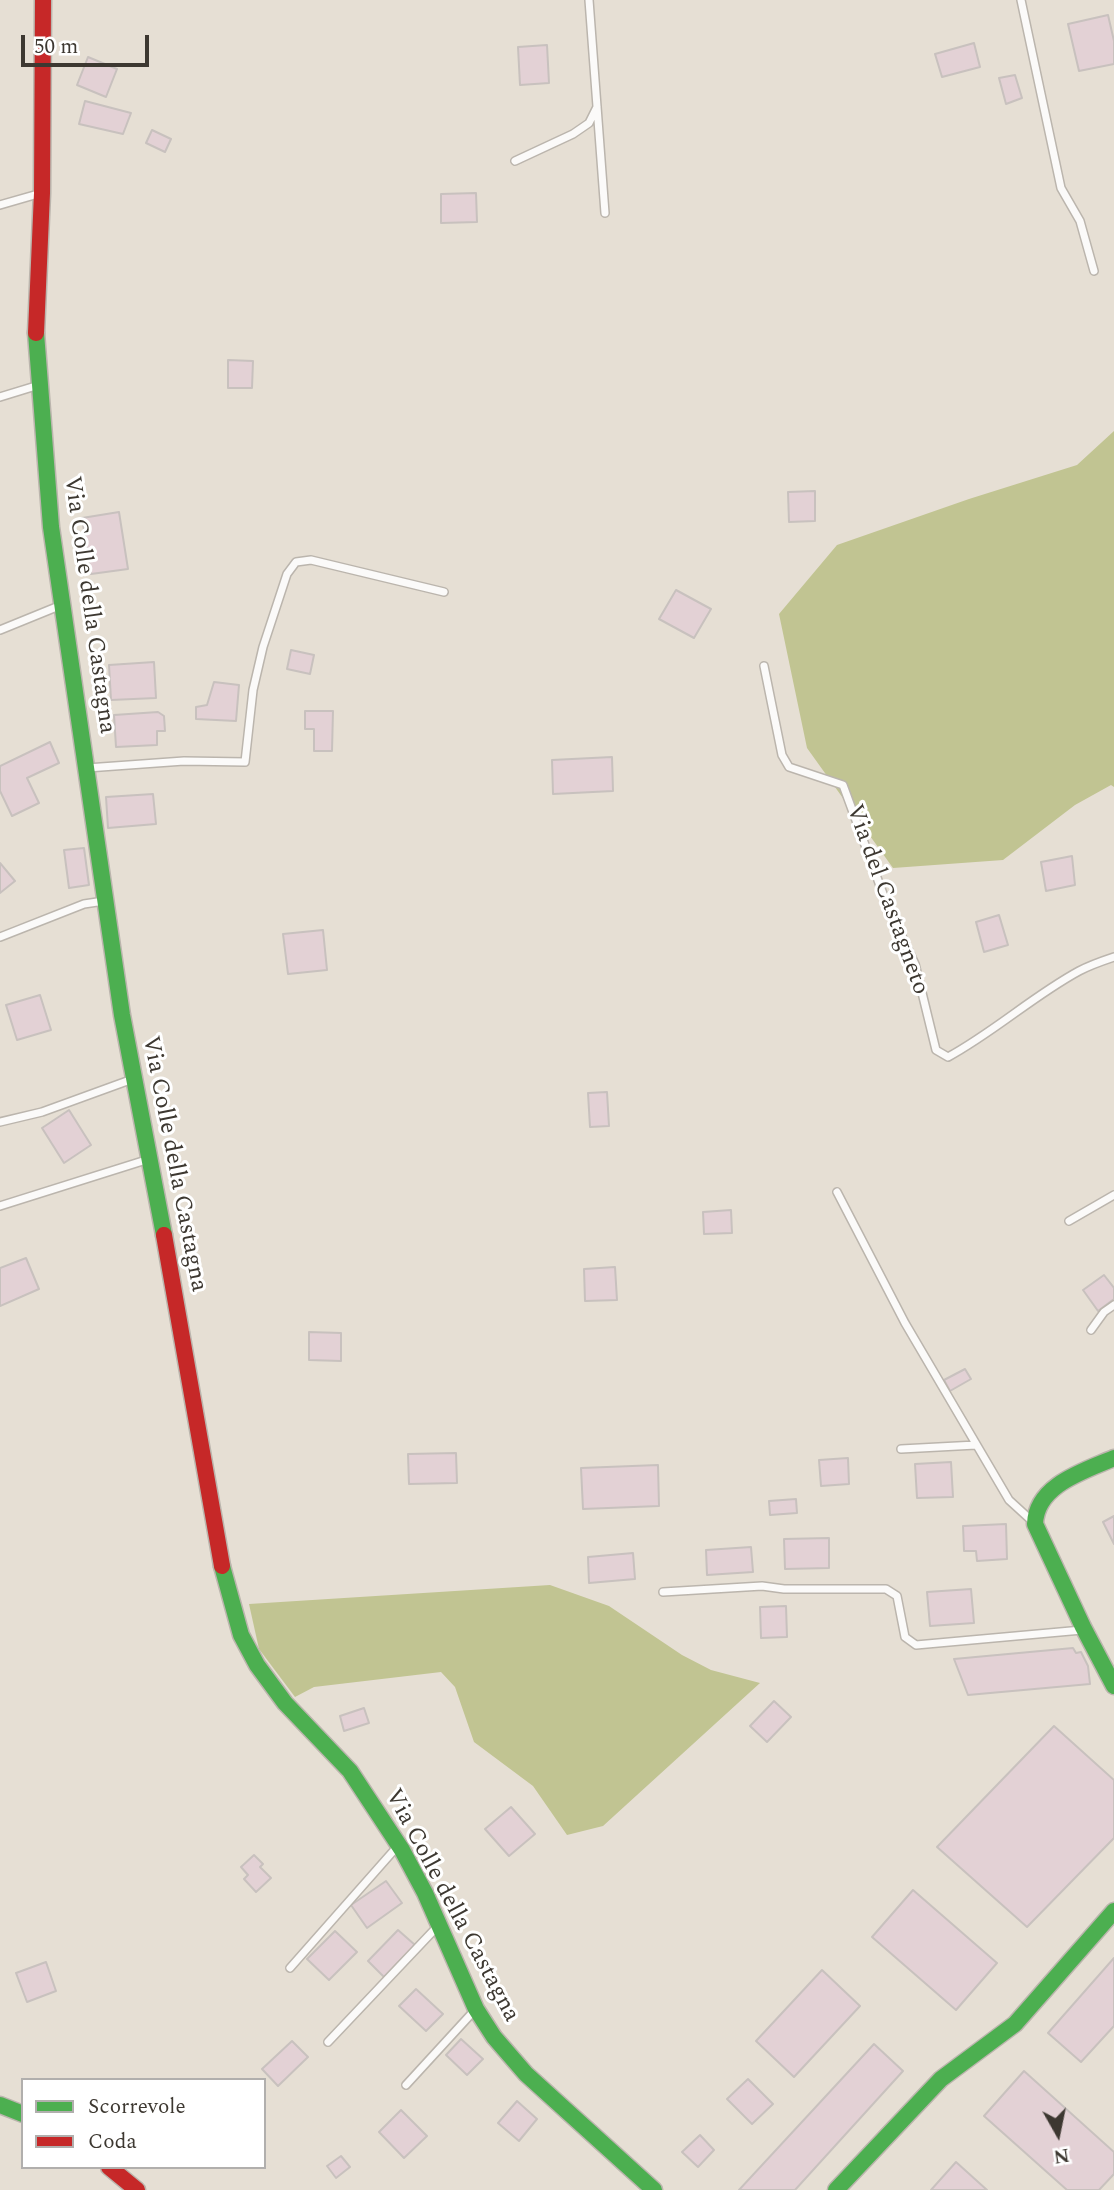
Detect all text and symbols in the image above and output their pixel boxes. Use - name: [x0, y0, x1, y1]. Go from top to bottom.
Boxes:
- scale bar: [24, 21, 152, 65]
- text: 50 m: [34, 31, 78, 63]
- street label: Via Colle della Castagna: [56, 474, 120, 736]
- street label: Via del Castagneto: [838, 801, 934, 999]
- street label: Via Colle della Castagna: [134, 1034, 212, 1294]
- street label: Via Colle della Castagna: [377, 1785, 525, 2027]
- legend: [21, 2078, 266, 2169]
- text: Scorrevole: [88, 2091, 186, 2123]
- north arrow: [1023, 2099, 1093, 2169]
- text: Coda: [88, 2126, 137, 2158]
- text: N: [1051, 2140, 1071, 2171]

